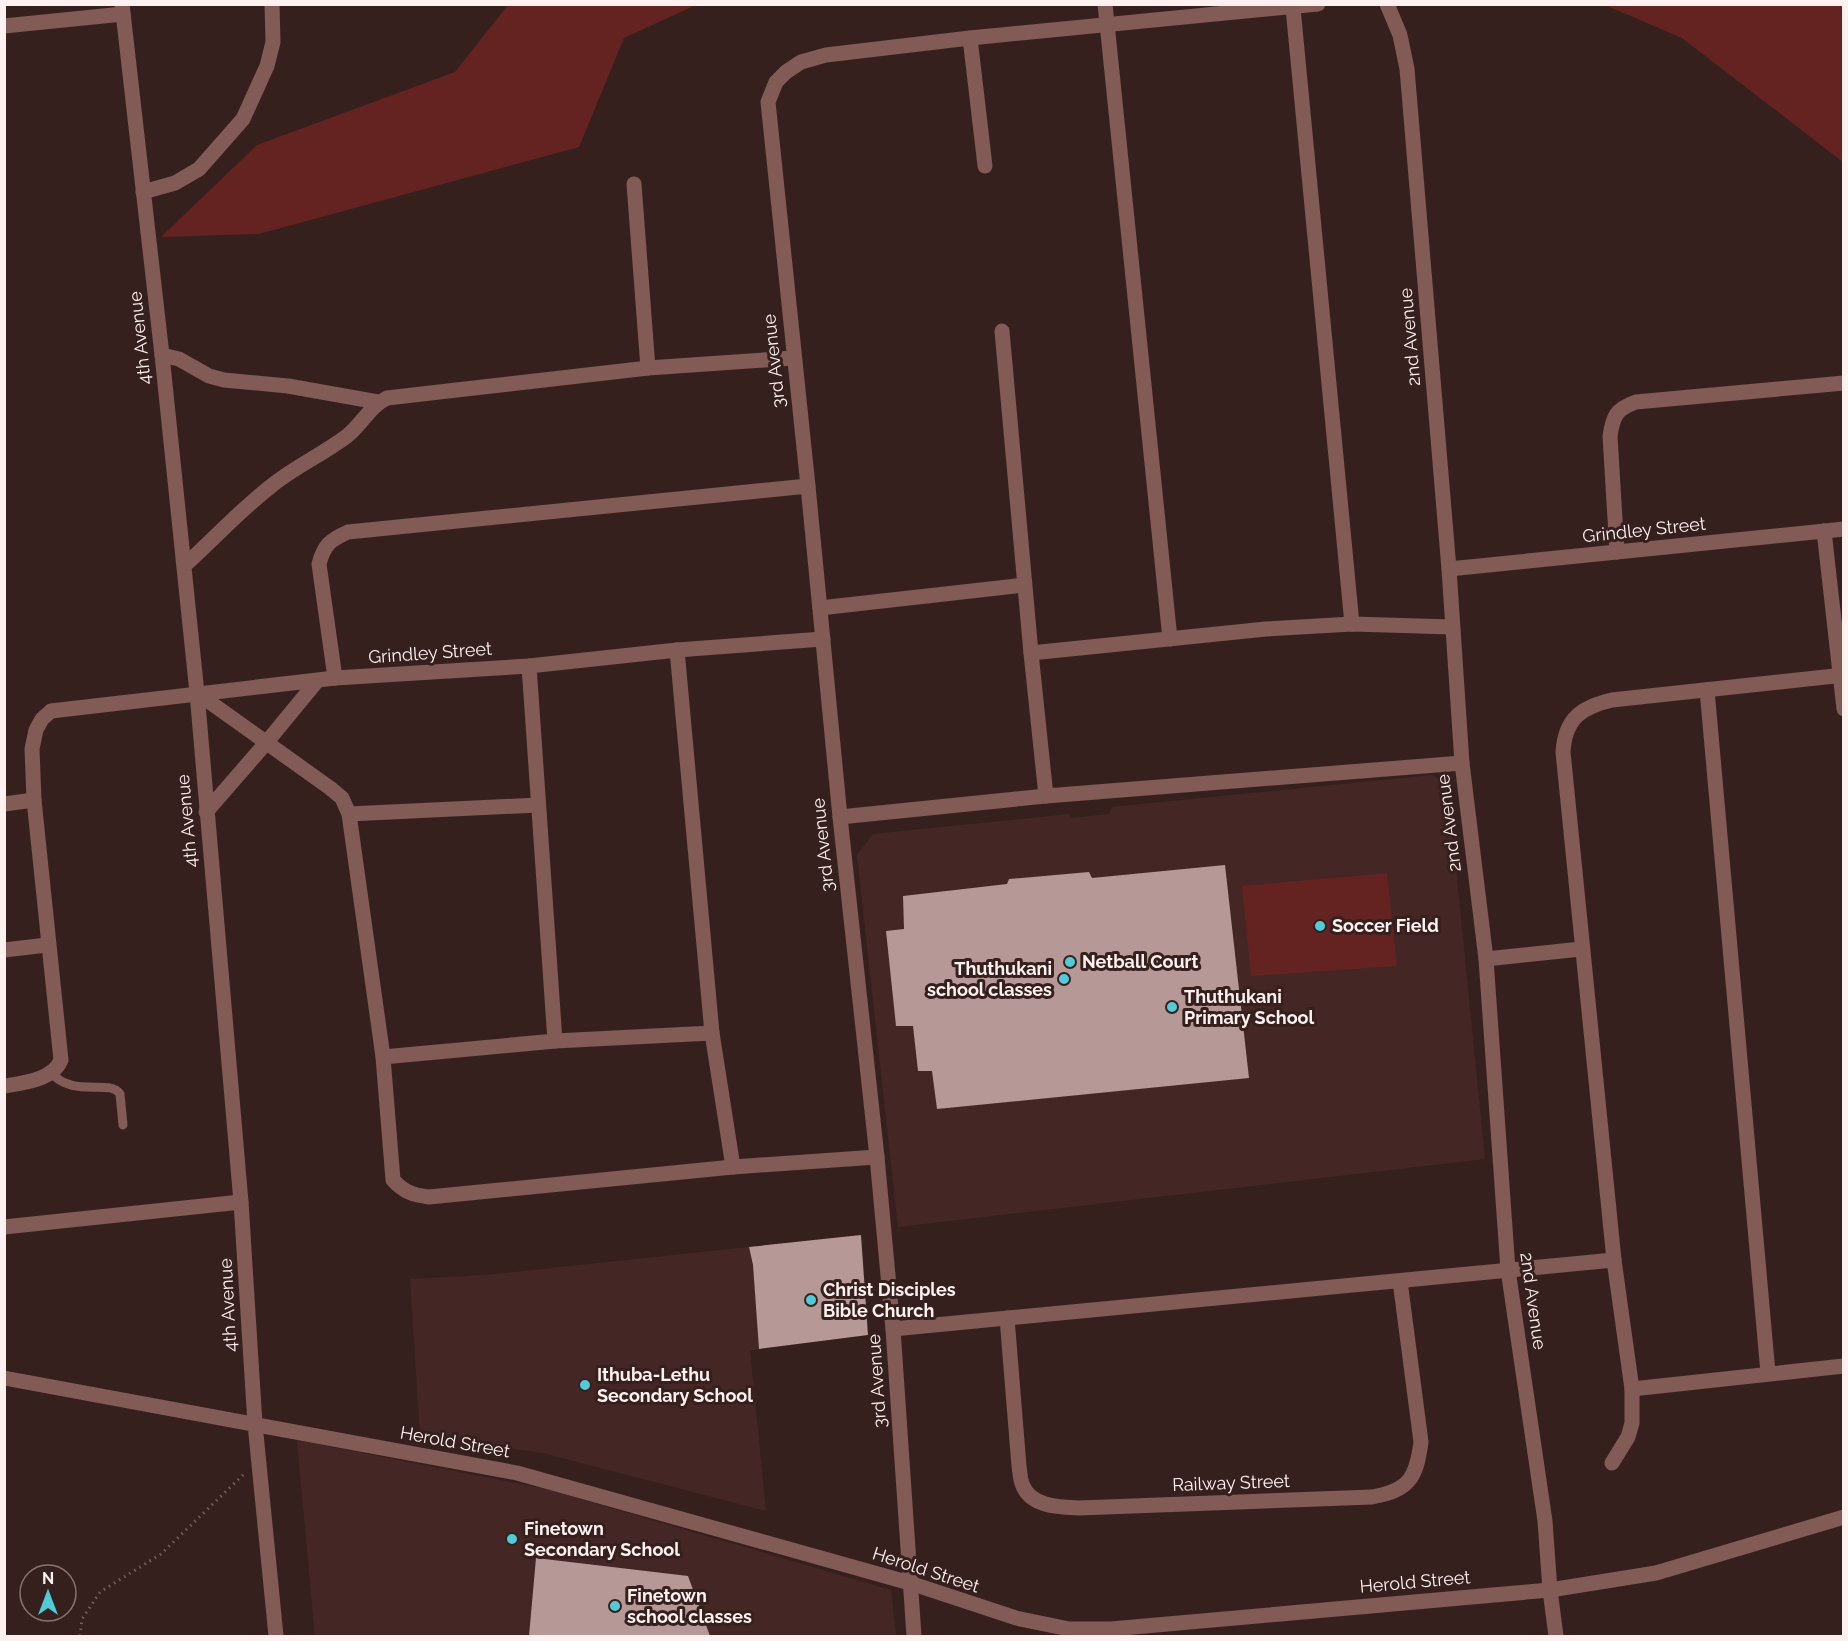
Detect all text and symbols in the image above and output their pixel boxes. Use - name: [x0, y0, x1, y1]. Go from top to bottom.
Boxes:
- street label: 2nd Avenue: [1395, 287, 1424, 387]
- street label: 4th Avenue: [124, 290, 155, 386]
- street label: 3rd Avenue: [758, 313, 789, 409]
- street label: Grindley Street: [1581, 513, 1707, 546]
- street label: Grindley Street: [367, 638, 492, 667]
- street label: 4th Avenue: [172, 773, 201, 869]
- street label: 2nd Avenue: [1432, 773, 1465, 873]
- street label: 3rd Avenue: [807, 797, 838, 893]
- place label: Soccer Field: [1332, 915, 1439, 936]
- marker: Soccer Field: [1313, 919, 1327, 933]
- place label: Netball Court: [1082, 951, 1198, 972]
- marker: Netball Court: [1063, 955, 1077, 969]
- place label: Thuthukani school classes: [927, 958, 1052, 1000]
- marker: Thuthukani school classes: [1057, 972, 1071, 986]
- place label: Thuthukani Primary School: [1184, 986, 1314, 1028]
- marker: Thuthukani Primary School: [1165, 1000, 1179, 1014]
- street label: 2nd Avenue: [1516, 1251, 1551, 1351]
- street label: 4th Avenue: [215, 1257, 240, 1352]
- place label: Christ Disciples Bible Church: [823, 1279, 956, 1321]
- marker: Christ Disciples Bible Church: [804, 1293, 818, 1307]
- street label: 3rd Avenue: [863, 1333, 890, 1429]
- place label: Ithuba-Lethu Secondary School: [597, 1364, 753, 1406]
- marker: Ithuba-Lethu Secondary School: [578, 1378, 592, 1392]
- street label: Herold Street: [399, 1422, 512, 1461]
- street label: Railway Street: [1172, 1470, 1290, 1495]
- place label: Finetown Secondary School: [524, 1518, 680, 1560]
- marker: Finetown Secondary School: [505, 1532, 519, 1546]
- street label: Herold Street: [870, 1542, 982, 1597]
- north arrow: [18, 1563, 78, 1623]
- street label: Herold Street: [1359, 1566, 1471, 1597]
- text: N: [42, 1569, 54, 1588]
- place label: Finetown school classes: [627, 1585, 752, 1627]
- marker: Finetown school classes: [608, 1599, 622, 1613]

